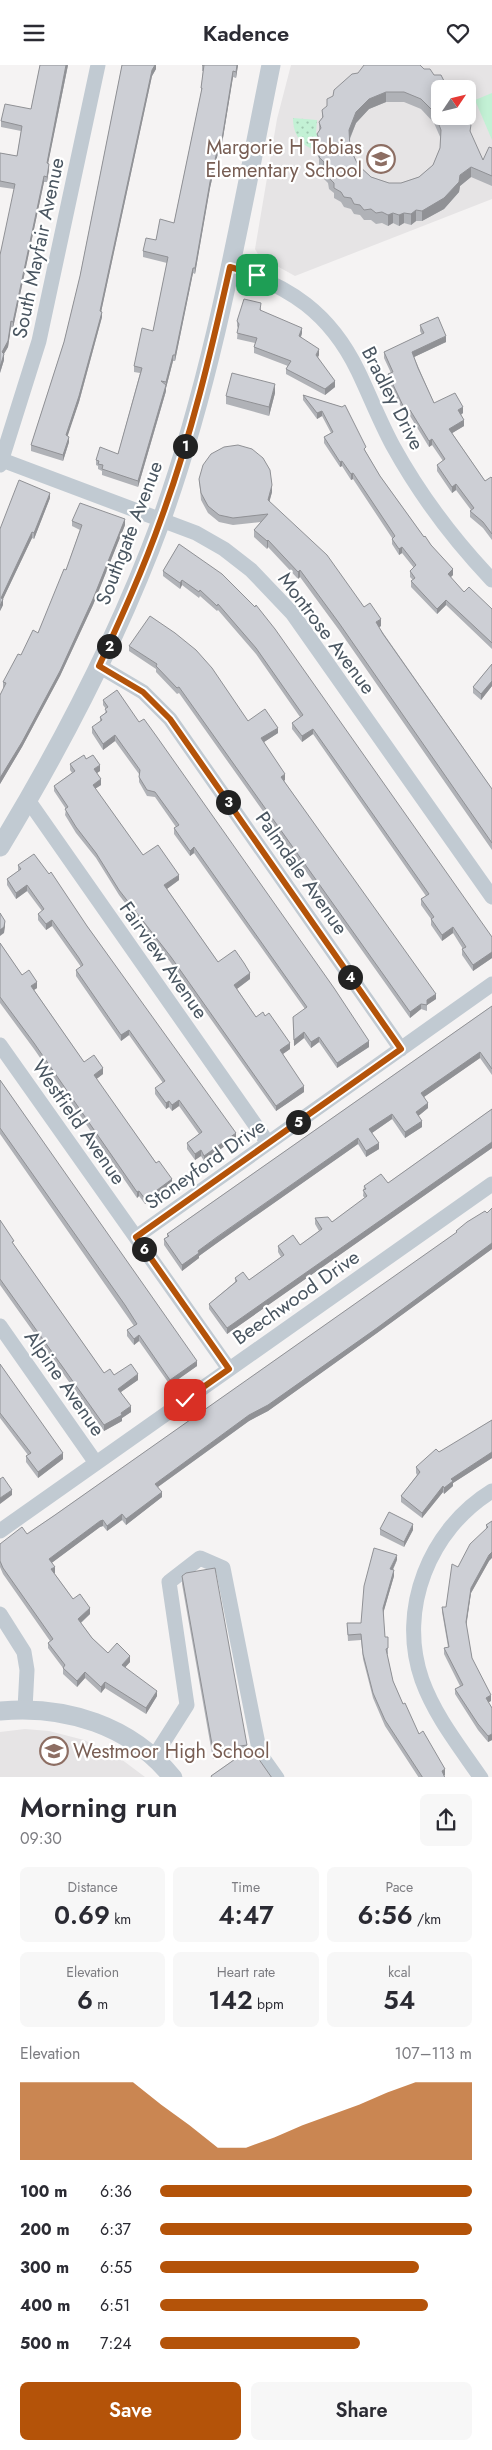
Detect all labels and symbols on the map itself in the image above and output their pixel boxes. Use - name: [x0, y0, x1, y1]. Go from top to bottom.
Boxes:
- north arrow: [431, 80, 476, 125]
- place label: Margorie H Tobias Elementary School: [206, 133, 362, 185]
- school or university icon: Margorie H Tobias Elementary School: [366, 144, 396, 174]
- street label: South Mayfair Avenue: [5, 155, 72, 341]
- pin: [236, 254, 278, 296]
- street label: Bradley Drive: [354, 341, 431, 455]
- pin: 1: [172, 433, 198, 459]
- street label: Southgate Avenue: [89, 457, 170, 609]
- street label: Montrose Avenue: [271, 566, 382, 701]
- pin: 2: [96, 633, 122, 659]
- pin: 3: [216, 789, 240, 815]
- street label: Palmdale Avenue: [248, 806, 355, 941]
- street label: Fairview Avenue: [112, 896, 215, 1025]
- pin: 4: [338, 965, 362, 989]
- street label: Westfield Avenue: [25, 1054, 133, 1191]
- pin: 5: [286, 1109, 310, 1135]
- street label: Stoneyford Drive: [139, 1112, 271, 1217]
- pin: 6: [132, 1237, 156, 1261]
- street label: Beechwood Drive: [227, 1243, 366, 1352]
- street label: Alpine Avenue: [17, 1324, 112, 1442]
- pin: [164, 1379, 206, 1421]
- school or university icon: Westmoor High School: [39, 1736, 69, 1766]
- place label: Westmoor High School: [73, 1737, 270, 1766]

